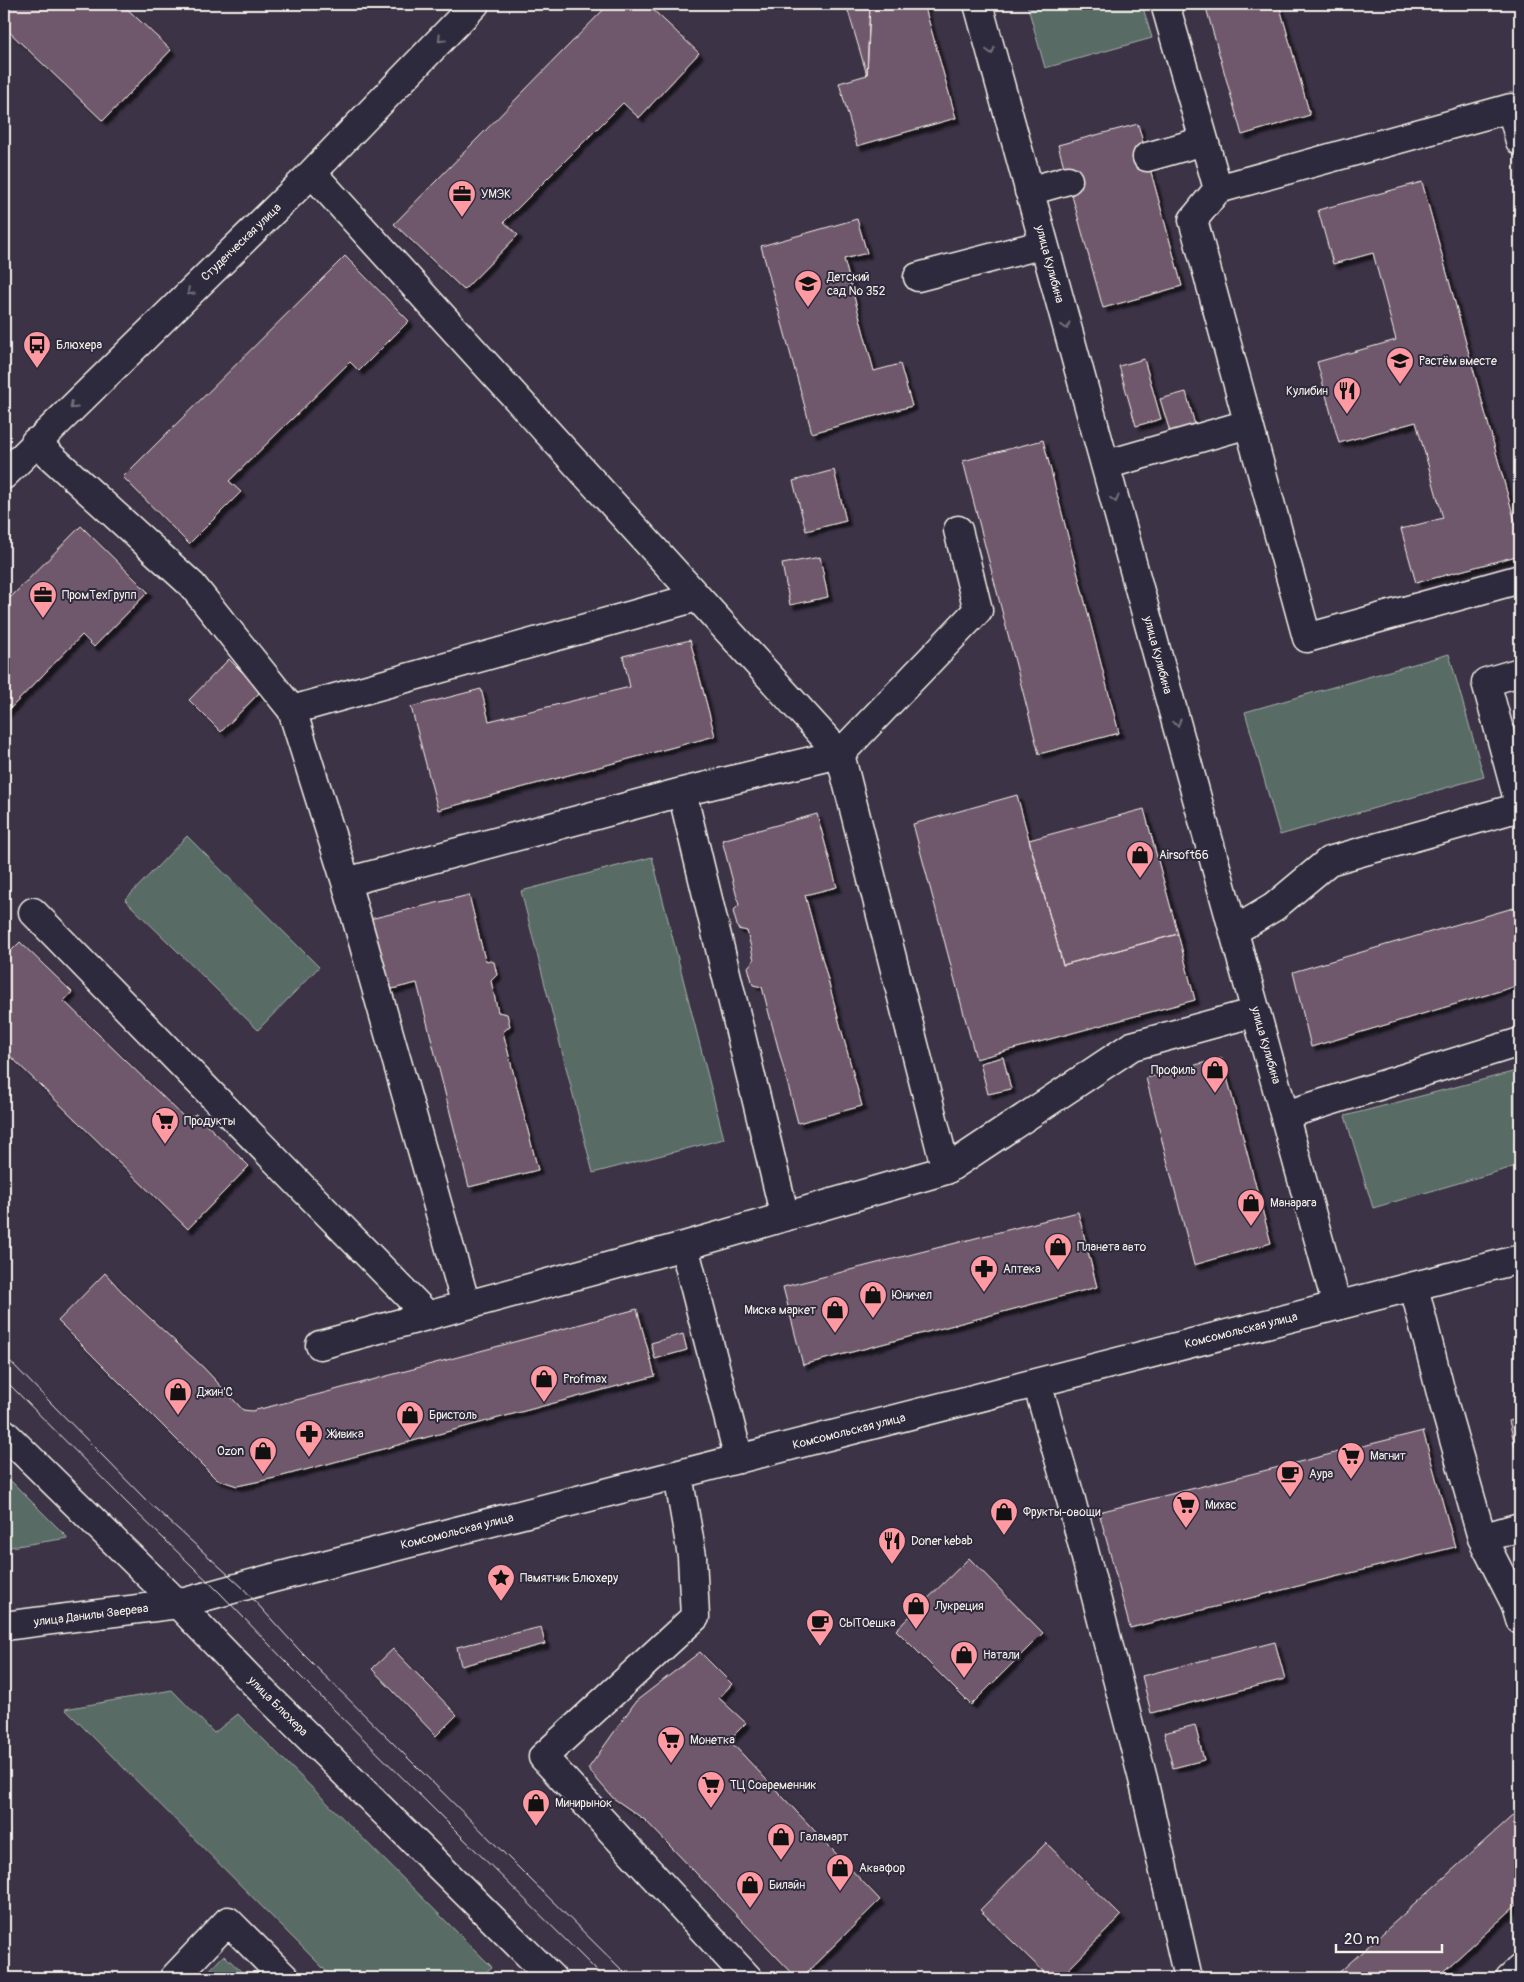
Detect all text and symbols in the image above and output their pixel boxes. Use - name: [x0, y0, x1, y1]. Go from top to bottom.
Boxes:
- one-way arrow: [438, 33, 447, 42]
- one-way arrow: [985, 46, 996, 55]
- office icon: УМЭК: [447, 179, 477, 218]
- place label: УМЭК: [481, 187, 511, 202]
- street label: Студенческая улица: [198, 200, 285, 284]
- street label: улица Кулибина: [1032, 223, 1067, 305]
- school or university icon: Детский сад № 352: [793, 269, 823, 308]
- place label: Детский сад № 352: [826, 270, 886, 299]
- one-way arrow: [186, 286, 195, 295]
- one-way arrow: [1061, 321, 1071, 329]
- bus stop icon: Блюхера: [22, 330, 52, 369]
- place label: Блюхера: [56, 338, 102, 353]
- school or university icon: Растём вместе: [1385, 346, 1415, 385]
- place label: Растём вместе: [1419, 354, 1497, 369]
- restaurant icon: Кулибин: [1332, 376, 1362, 415]
- place label: Кулибин: [1286, 384, 1328, 399]
- one-way arrow: [70, 400, 79, 409]
- one-way arrow: [1109, 494, 1119, 503]
- office icon: ПромТехГрупп: [28, 580, 58, 619]
- place label: ПромТехГрупп: [62, 588, 137, 603]
- street label: улица Кулибина: [1140, 614, 1175, 696]
- one-way arrow: [1171, 719, 1181, 727]
- shop icon: Airsoft66: [1125, 840, 1155, 879]
- place label: Airsoft66: [1159, 848, 1209, 863]
- street label: улица Кулибина: [1247, 1004, 1284, 1086]
- shop icon: Профиль: [1200, 1055, 1230, 1094]
- place label: Профиль: [1151, 1063, 1196, 1078]
- supermarket icon: Продукты: [150, 1106, 180, 1145]
- place label: Продукты: [184, 1114, 236, 1129]
- shop icon: Манарага: [1236, 1188, 1266, 1227]
- place label: Манарага: [1270, 1196, 1317, 1211]
- shop icon: Планета авто: [1043, 1232, 1073, 1271]
- place label: Планета авто: [1077, 1240, 1147, 1255]
- pharmacy icon: Аптека: [969, 1254, 999, 1293]
- place label: Аптека: [1003, 1262, 1041, 1277]
- shop icon: Юничел: [858, 1280, 888, 1319]
- place label: Юничел: [892, 1288, 932, 1303]
- shop icon: Миска маркет: [820, 1295, 850, 1334]
- place label: Миска маркет: [744, 1303, 816, 1318]
- street label: Комсомольская улица: [1183, 1309, 1300, 1352]
- shop icon: Profmax: [529, 1364, 559, 1403]
- place label: Profmax: [563, 1372, 607, 1387]
- shop icon: Джин'С: [163, 1377, 193, 1416]
- place label: Джин'С: [196, 1385, 233, 1400]
- shop icon: Бристоль: [395, 1400, 425, 1439]
- place label: Бристоль: [429, 1408, 477, 1423]
- street label: Комсомольская улица: [791, 1410, 908, 1453]
- pharmacy icon: Живика: [294, 1419, 324, 1458]
- place label: Живика: [326, 1427, 364, 1442]
- shop icon: Ozon: [248, 1436, 278, 1475]
- supermarket icon: Магнит: [1336, 1441, 1366, 1480]
- place label: Ozon: [217, 1444, 244, 1459]
- place label: Магнит: [1370, 1449, 1406, 1464]
- cafe icon: Аура: [1275, 1459, 1305, 1498]
- place label: Аура: [1309, 1467, 1334, 1482]
- supermarket icon: Михас: [1171, 1490, 1201, 1529]
- shop icon: Фрукты-овощи: [989, 1497, 1019, 1536]
- place label: Михас: [1205, 1498, 1237, 1513]
- place label: Фрукты-овощи: [1023, 1505, 1101, 1520]
- street label: Комсомольская улица: [399, 1510, 516, 1553]
- restaurant icon: Doner kebab: [877, 1526, 907, 1565]
- place label: Doner kebab: [911, 1534, 973, 1549]
- place icon: Памятник Блюхеру: [486, 1563, 516, 1602]
- place label: Памятник Блюхеру: [520, 1571, 618, 1586]
- shop icon: Лукреция: [901, 1591, 931, 1630]
- place label: Лукреция: [934, 1599, 984, 1614]
- street label: улица Данилы Зверева: [32, 1601, 150, 1630]
- cafe icon: СЫТОешка: [805, 1608, 835, 1647]
- place label: СЫТОешка: [839, 1616, 896, 1631]
- shop icon: Натали: [949, 1640, 979, 1679]
- place label: Натали: [983, 1648, 1020, 1663]
- street label: улица Блюхера: [244, 1673, 311, 1740]
- supermarket icon: Монетка: [656, 1725, 686, 1764]
- place label: Монетка: [690, 1733, 735, 1748]
- supermarket icon: ТЦ Современник: [696, 1770, 726, 1809]
- place label: ТЦ Современник: [730, 1778, 816, 1793]
- shop icon: Минирынок: [521, 1788, 551, 1827]
- place label: Минирынок: [555, 1796, 612, 1811]
- shop icon: Галамарт: [766, 1822, 796, 1861]
- place label: Галамарт: [800, 1830, 848, 1845]
- shop icon: Аквафор: [825, 1853, 855, 1892]
- place label: Аквафор: [859, 1861, 905, 1876]
- shop icon: Билайн: [735, 1870, 765, 1909]
- place label: Билайн: [769, 1878, 805, 1893]
- scale bar: [1336, 1922, 1443, 1954]
- text: 20 m: [1344, 1930, 1379, 1949]

